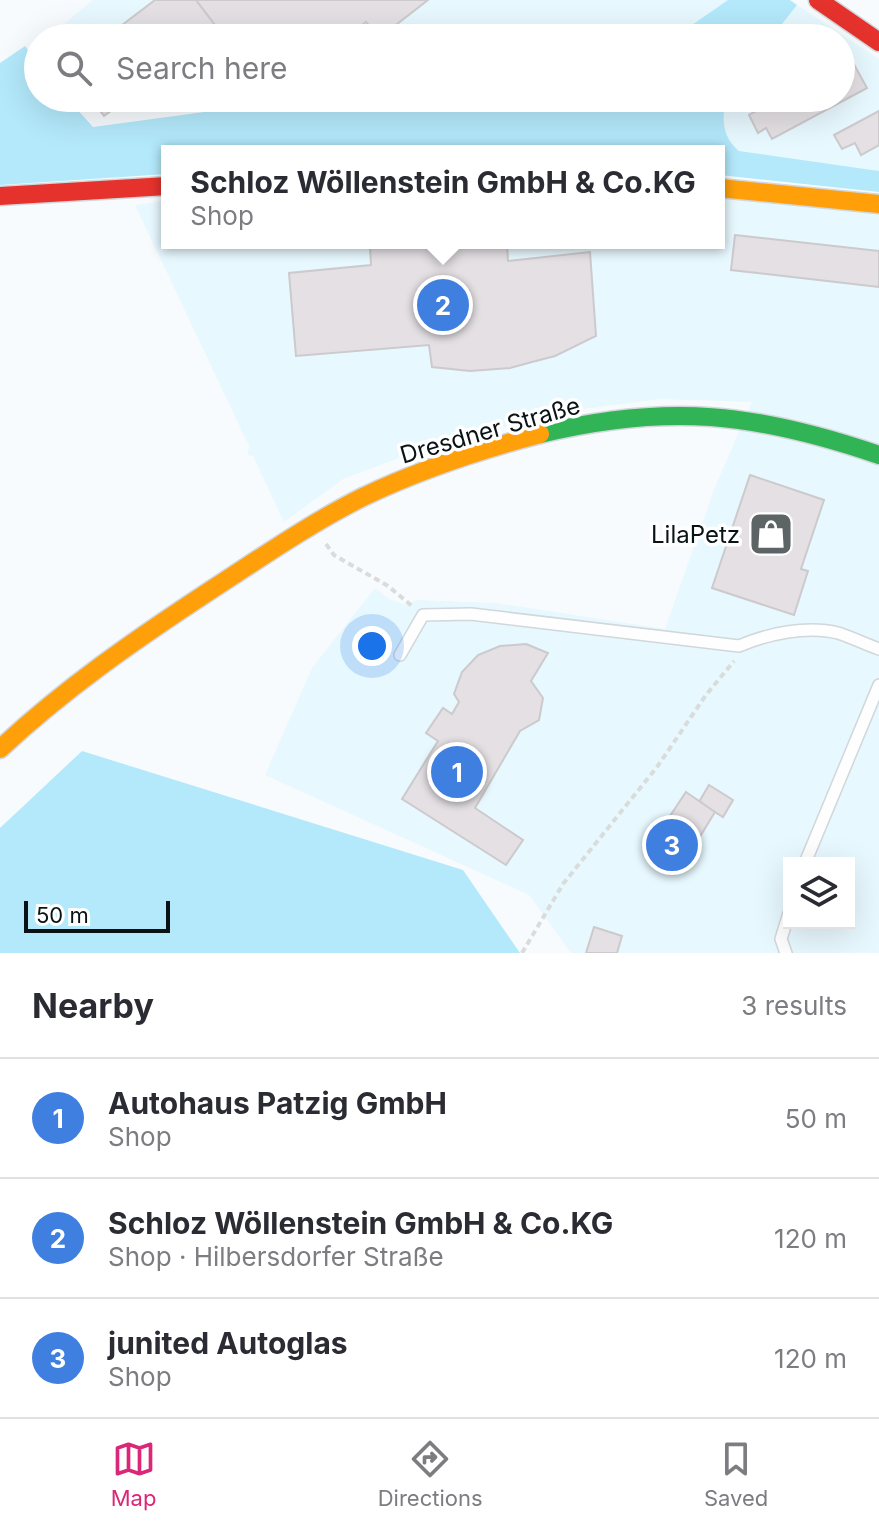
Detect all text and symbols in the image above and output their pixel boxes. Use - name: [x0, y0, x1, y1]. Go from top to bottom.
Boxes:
- search box: [24, 24, 855, 112]
- icon: search: [52, 46, 96, 90]
- text: Search here: [116, 50, 288, 86]
- popup: [161, 145, 725, 249]
- text: Schloz Wöllenstein GmbH & Co.KG: [190, 164, 696, 200]
- text: Shop: [190, 200, 254, 231]
- pin: 2: [417, 275, 469, 335]
- street label: Dresdner Straße: [397, 390, 583, 470]
- shop icon: LilaPetz: [747, 510, 795, 558]
- place label: LilaPetz: [651, 520, 740, 549]
- your location: [352, 626, 392, 666]
- pin: 1: [431, 742, 483, 802]
- pin: 3: [646, 815, 698, 875]
- map controls: [783, 857, 855, 929]
- button: layers: [783, 857, 855, 929]
- scale bar: [24, 897, 170, 933]
- text: 50 m: [36, 902, 89, 928]
- text: Nearby: [32, 985, 154, 1026]
- text: 3 results: [741, 990, 847, 1021]
- text: Autohaus Patzig GmbH: [108, 1085, 447, 1121]
- text: 1: [52, 1103, 64, 1134]
- text: 50 m: [785, 1103, 847, 1134]
- text: Shop: [108, 1121, 172, 1152]
- text: Schloz Wöllenstein GmbH & Co.KG: [108, 1205, 613, 1241]
- text: 2: [50, 1223, 66, 1254]
- text: 120 m: [774, 1223, 847, 1254]
- text: Shop · Hilbersdorfer Straße: [108, 1241, 444, 1272]
- text: junited Autoglas: [108, 1325, 348, 1361]
- text: 3: [50, 1343, 66, 1374]
- text: 120 m: [774, 1343, 847, 1374]
- text: Shop: [108, 1361, 172, 1392]
- tab: Map: [111, 1437, 156, 1511]
- tab: Directions: [378, 1437, 483, 1511]
- tab: Saved: [704, 1437, 768, 1511]

